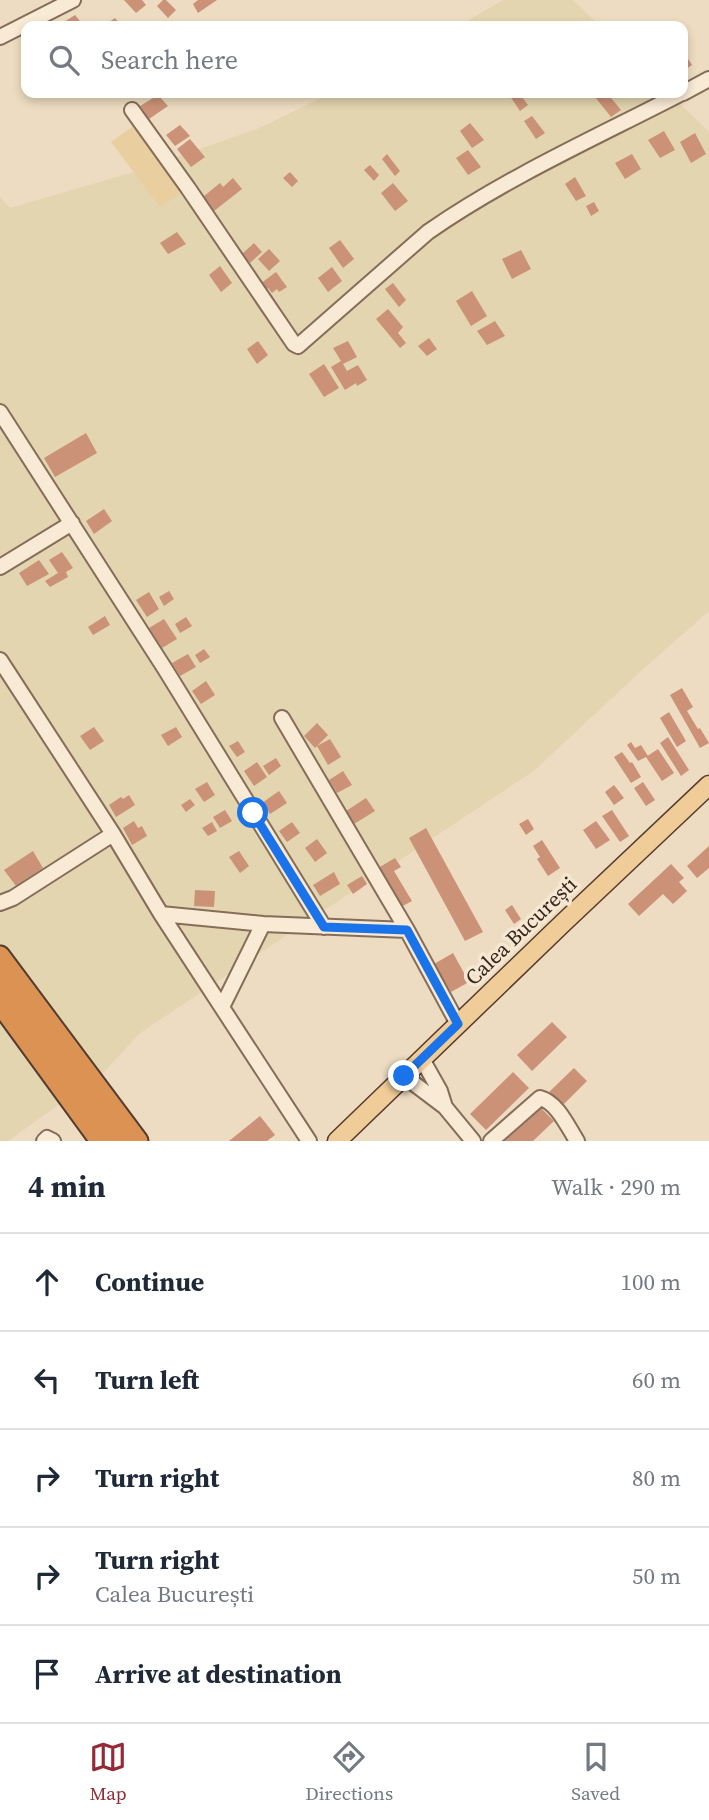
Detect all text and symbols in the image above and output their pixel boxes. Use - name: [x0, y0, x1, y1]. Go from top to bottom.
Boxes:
- search box: [21, 21, 688, 98]
- icon: search: [45, 41, 83, 79]
- text: Search here: [101, 42, 238, 78]
- route start: [237, 797, 268, 828]
- street label: Calea București: [458, 870, 583, 991]
- route end: [388, 1060, 419, 1091]
- text: 4 min: [28, 1166, 106, 1207]
- text: Walk · 290 m: [551, 1171, 681, 1203]
- icon: ahead: [28, 1263, 66, 1301]
- text: Continue: [95, 1264, 204, 1300]
- text: 100 m: [620, 1266, 681, 1298]
- icon: left: [28, 1361, 66, 1399]
- text: Turn left: [95, 1362, 199, 1398]
- text: 60 m: [632, 1364, 681, 1396]
- icon: right: [28, 1459, 66, 1497]
- text: Turn right: [95, 1460, 219, 1496]
- text: 80 m: [632, 1462, 681, 1494]
- text: Turn right: [95, 1542, 219, 1578]
- icon: right: [28, 1557, 66, 1595]
- text: 50 m: [632, 1560, 681, 1592]
- text: Calea București: [95, 1578, 254, 1610]
- icon: arrive: [28, 1655, 66, 1693]
- text: Arrive at destination: [95, 1656, 342, 1692]
- tab: Map: [89, 1738, 127, 1806]
- tab: Directions: [305, 1738, 393, 1806]
- tab: Saved: [571, 1738, 620, 1806]

